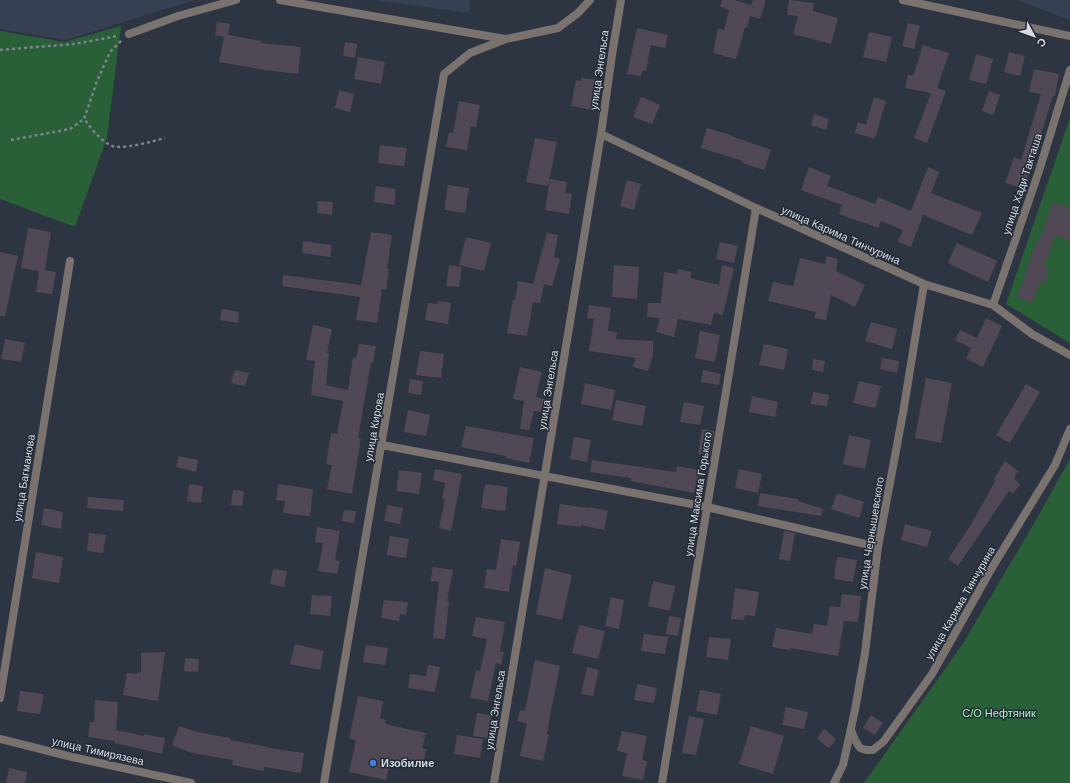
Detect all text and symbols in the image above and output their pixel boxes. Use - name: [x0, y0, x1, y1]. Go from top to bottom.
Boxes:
- north arrow: [1014, 16, 1054, 56]
- street label: улица Энгельса: [587, 28, 611, 111]
- text: С: [1034, 36, 1049, 50]
- street label: улица Хади Такташа: [1000, 131, 1044, 236]
- street label: улица Карима Тинчурина: [780, 203, 903, 267]
- street label: улица Энгельса: [536, 348, 560, 431]
- street label: улица Кирова: [362, 391, 386, 462]
- street label: улица Максима Горького: [682, 431, 714, 557]
- street label: улица Багманова: [11, 433, 37, 523]
- street label: улица Чернышевского: [856, 476, 886, 590]
- street label: улица Карима Тинчурина: [923, 543, 998, 662]
- street label: улица Энгельса: [483, 668, 507, 751]
- park label: С/О Нефтяник: [962, 707, 1036, 719]
- street label: улица Тимирязева: [51, 735, 146, 768]
- place label: Изобилие: [381, 757, 434, 769]
- marker: Изобилие: [368, 758, 378, 768]

